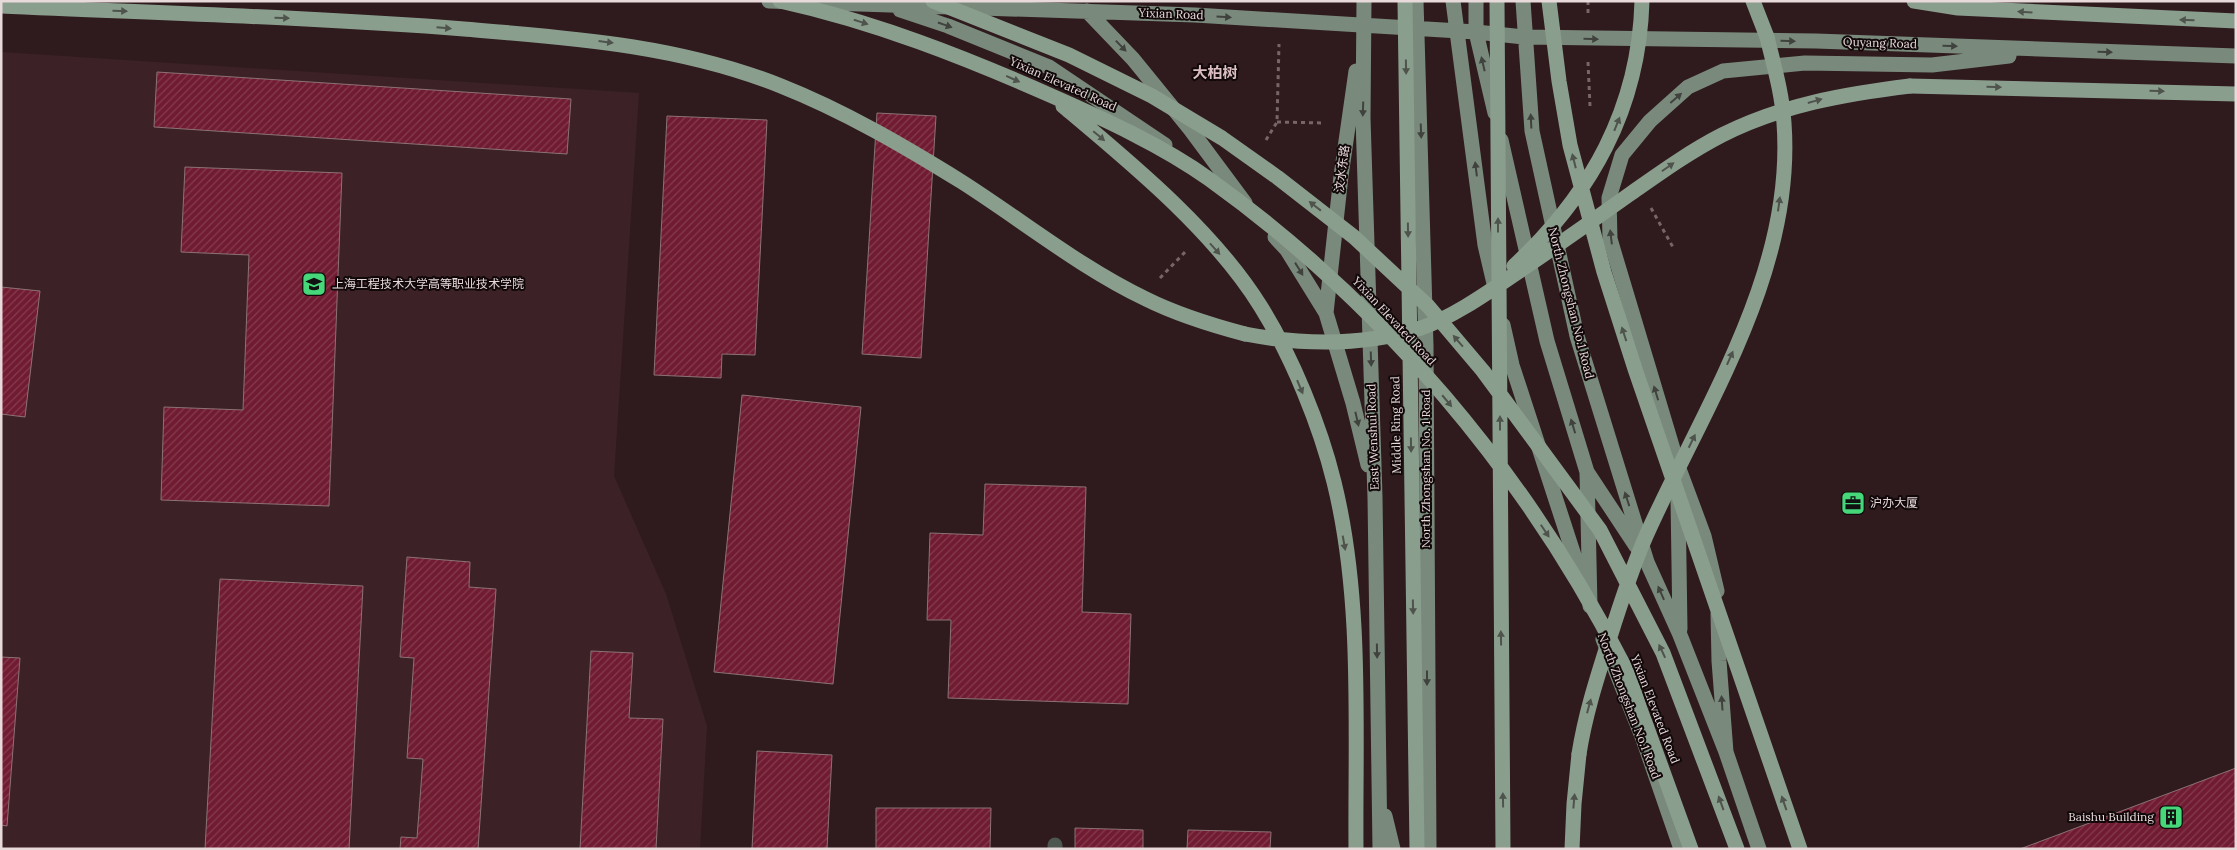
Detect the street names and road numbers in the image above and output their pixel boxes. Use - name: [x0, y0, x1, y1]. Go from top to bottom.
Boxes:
- street label: Yixian Road: [1137, 5, 1204, 22]
- street label: Quyang Road: [1843, 34, 1917, 51]
- street label: Yixian Elevated Road: [1006, 53, 1119, 114]
- street label: 汶水东路: [1331, 144, 1352, 194]
- street label: North Zhongshan No.1 Road: [1545, 226, 1598, 380]
- street label: Yixian Elevated Road: [1349, 272, 1439, 368]
- street label: Middle Ring Road: [1387, 376, 1404, 474]
- street label: East Wenshui Road: [1363, 384, 1382, 491]
- street label: North Zhongshan No. 1 Road: [1418, 390, 1433, 548]
- street label: North Zhongshan No.1 Road: [1595, 631, 1664, 781]
- street label: Yixian Elevated Road: [1627, 651, 1683, 766]

